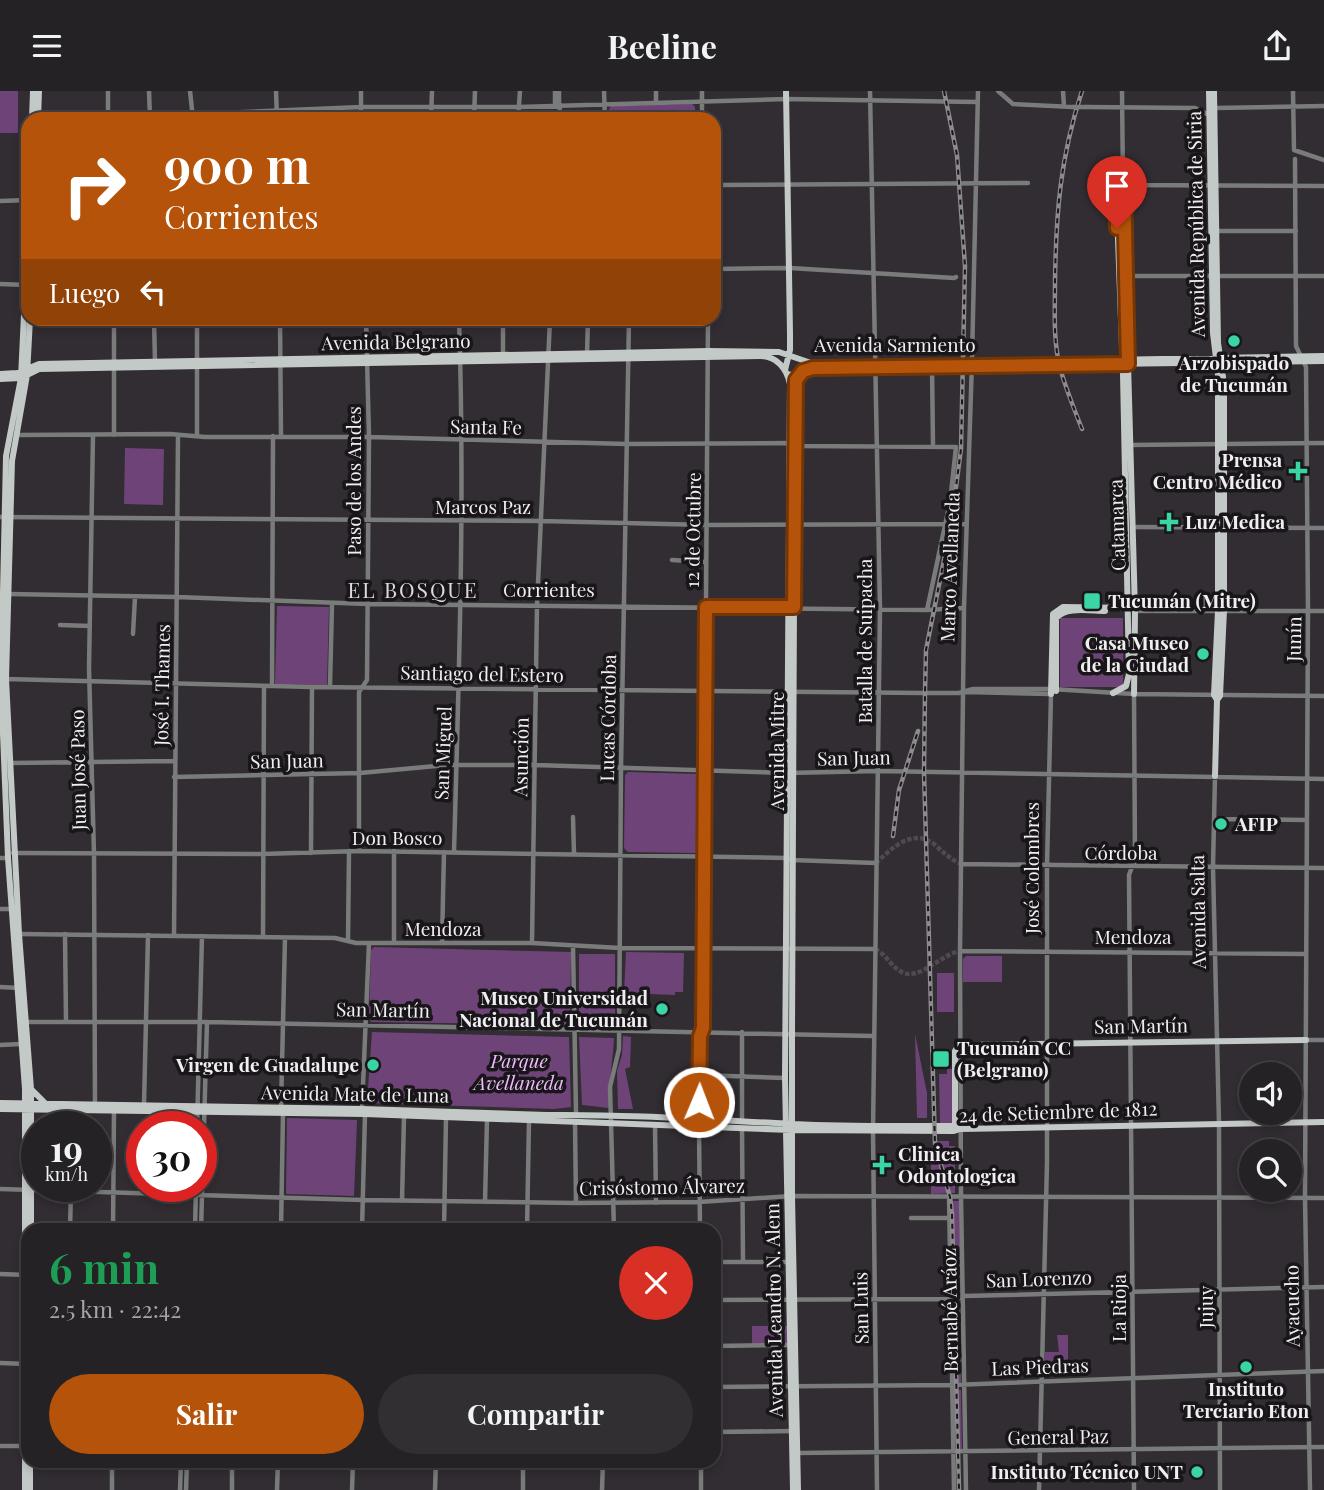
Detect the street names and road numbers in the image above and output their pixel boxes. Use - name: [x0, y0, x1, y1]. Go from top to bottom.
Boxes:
- street label: Avenida República de Siria: [1180, 110, 1210, 338]
- street label: Avenida Belgrano: [320, 327, 471, 355]
- street label: Avenida Sarmiento: [813, 331, 976, 357]
- street label: Paso de los Andes: [340, 406, 366, 556]
- street label: Santa Fe: [450, 412, 522, 440]
- street label: 12 de Octubre: [678, 472, 706, 588]
- street label: Catamarca: [1101, 478, 1131, 571]
- street label: Marco Avellaneda: [933, 491, 965, 642]
- street label: Marcos Paz: [435, 493, 531, 519]
- street label: Batalla de Suipacha: [851, 558, 877, 723]
- street label: Corrientes: [503, 576, 595, 602]
- street label: Junín: [1280, 615, 1306, 663]
- street label: José I. Thames: [147, 624, 175, 747]
- street label: Lucas Córdoba: [593, 654, 621, 782]
- street label: Santiago del Estero: [400, 659, 564, 687]
- street label: Avenida Mitre: [763, 691, 789, 812]
- street label: San Miguel: [427, 705, 457, 800]
- street label: Juan José Paso: [63, 709, 91, 832]
- street label: Asunción: [506, 716, 534, 798]
- street label: San Juan: [817, 743, 892, 771]
- street label: San Juan: [250, 746, 325, 774]
- street label: José Colombres: [1018, 802, 1044, 935]
- street label: Don Bosco: [352, 824, 442, 850]
- street label: Córdoba: [1084, 839, 1158, 865]
- street label: Avenida Salta: [1183, 854, 1211, 970]
- street label: Mendoza: [404, 915, 482, 941]
- street label: Mendoza: [1094, 923, 1172, 949]
- street label: San Martín: [336, 995, 431, 1023]
- street label: San Martín: [1094, 1011, 1189, 1039]
- street label: Avenida Mate de Luna: [260, 1078, 450, 1108]
- street label: 24 de Setiembre de 1812: [958, 1095, 1158, 1127]
- street label: Crisóstomo Álvarez: [579, 1172, 745, 1200]
- street label: Avenida Leandro N. Alem: [758, 1203, 788, 1418]
- street label: Bernabé Aráoz: [935, 1248, 963, 1372]
- street label: San Lorenzo: [986, 1263, 1092, 1293]
- street label: Ayacucho: [1277, 1265, 1305, 1348]
- street label: San Luis: [846, 1272, 874, 1344]
- street label: La Rioja: [1105, 1273, 1131, 1342]
- street label: Jujuy: [1192, 1285, 1218, 1329]
- street label: Las Piedras: [991, 1351, 1089, 1381]
- street label: General Paz: [1007, 1422, 1109, 1450]

